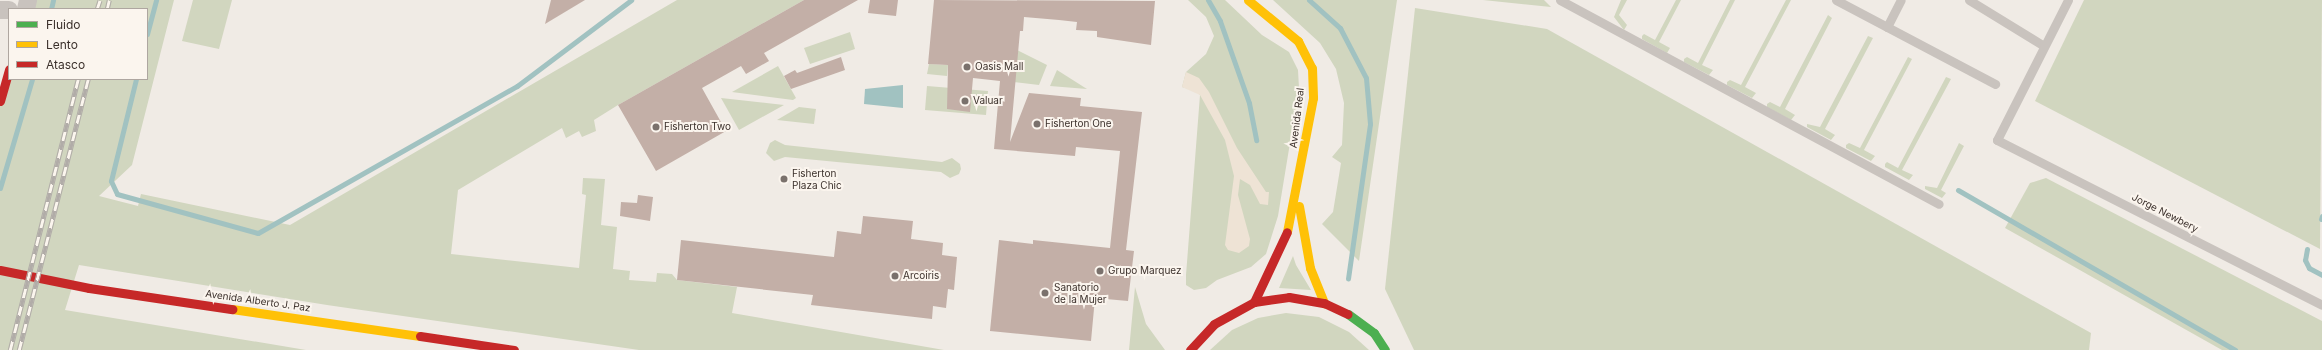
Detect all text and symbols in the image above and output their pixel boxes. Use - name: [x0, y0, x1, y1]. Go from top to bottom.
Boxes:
- legend: [8, 8, 148, 80]
- text: Fluido: [46, 17, 81, 32]
- text: Lento: [46, 37, 78, 52]
- text: Atasco: [46, 57, 85, 72]
- place label: Oasis Mall: [975, 61, 1024, 73]
- marker: Oasis Mall: [962, 62, 972, 72]
- street label: Avenida Real: [1287, 87, 1307, 149]
- place label: Valuar: [973, 95, 1003, 107]
- marker: Valuar: [960, 96, 970, 106]
- place label: Fisherton One: [1045, 118, 1112, 130]
- marker: Fisherton One: [1032, 119, 1042, 129]
- place label: Fisherton Two: [664, 121, 731, 133]
- marker: Fisherton Two: [651, 122, 661, 132]
- place label: Fisherton Plaza Chic: [792, 167, 842, 190]
- marker: Fisherton Plaza Chic: [779, 174, 789, 184]
- street label: Jorge Newbery: [2130, 191, 2200, 235]
- place label: Grupo Marquez: [1108, 265, 1182, 277]
- marker: Grupo Marquez: [1095, 266, 1105, 276]
- place label: Arcoiris: [903, 270, 939, 282]
- marker: Arcoiris: [890, 271, 900, 281]
- place label: Sanatorio de la Mujer: [1054, 281, 1107, 304]
- marker: Sanatorio de la Mujer: [1039, 287, 1051, 299]
- street label: Avenida Alberto J. Paz: [205, 288, 311, 314]

